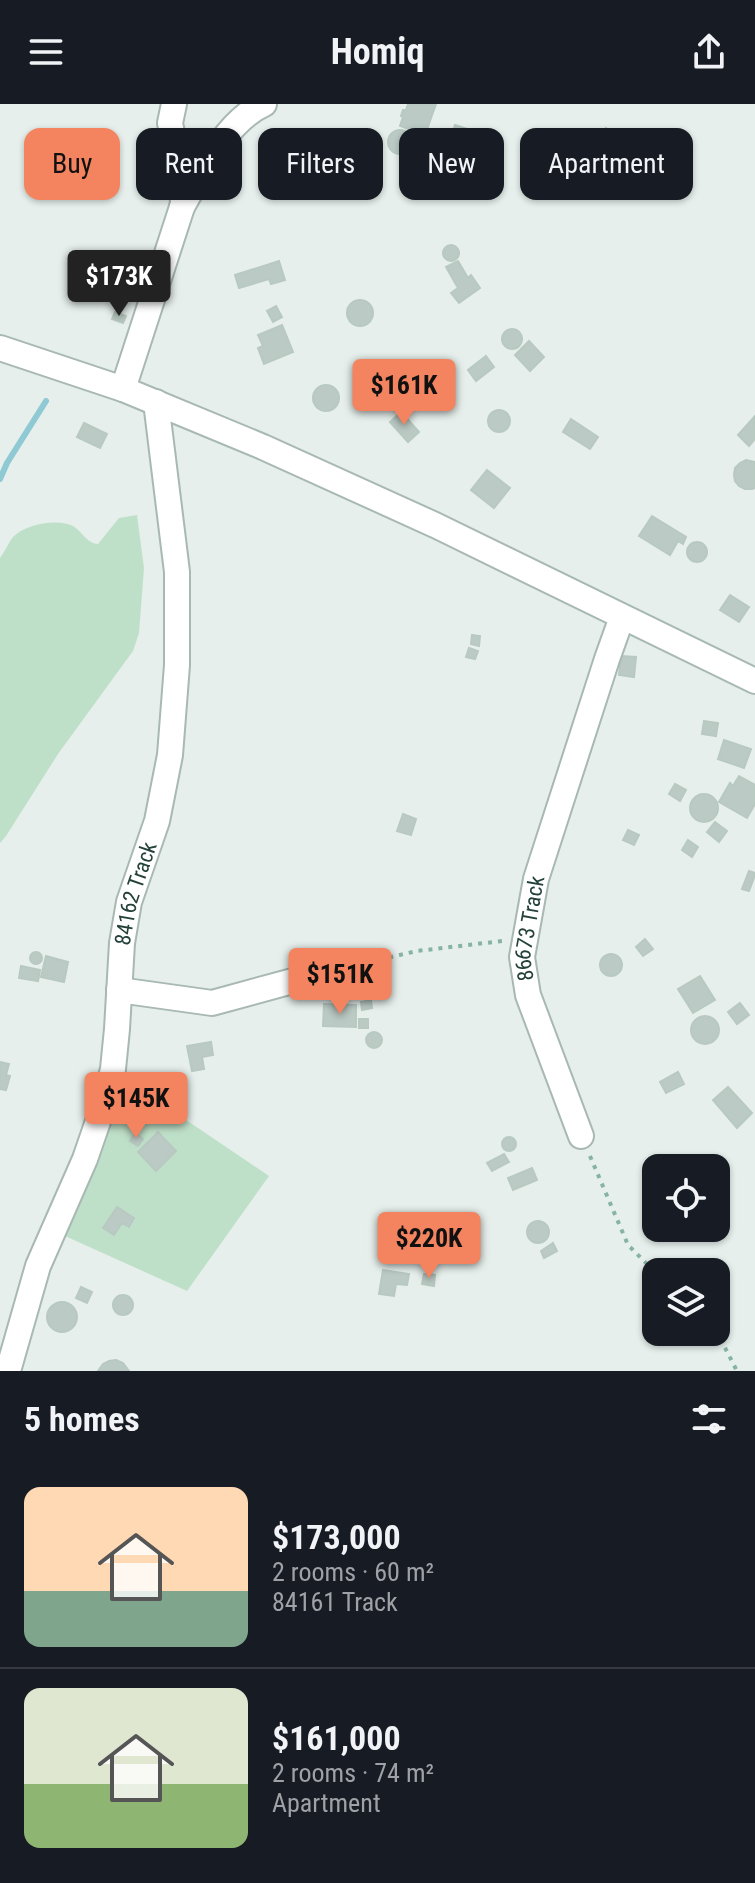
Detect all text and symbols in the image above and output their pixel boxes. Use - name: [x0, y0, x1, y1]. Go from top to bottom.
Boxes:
- icon: menu: [24, 30, 68, 74]
- icon: share: [687, 30, 731, 74]
- text: Homiq: [331, 31, 424, 73]
- chip: Buy: [24, 128, 120, 200]
- chip: Rent: [136, 128, 242, 200]
- chip: Filters: [258, 128, 383, 200]
- chip: New: [399, 128, 504, 200]
- chip: Apartment: [520, 128, 693, 200]
- pin: $173K: [63, 250, 175, 318]
- text: $173K: [86, 261, 152, 291]
- pin: $161K: [348, 359, 460, 427]
- text: $161K: [371, 370, 437, 400]
- street label: 84162 Track: [109, 838, 161, 947]
- street label: 86673 Track: [509, 874, 549, 983]
- pin: $151K: [284, 948, 396, 1016]
- text: $151K: [307, 959, 373, 989]
- pin: $145K: [80, 1072, 192, 1140]
- text: $145K: [103, 1083, 169, 1113]
- map controls: [642, 1154, 730, 1346]
- button: locate: [642, 1154, 730, 1242]
- pin: $220K: [373, 1212, 485, 1280]
- text: $220K: [396, 1223, 462, 1253]
- button: layers: [642, 1258, 730, 1346]
- icon: filters: [687, 1397, 731, 1441]
- text: 5 homes: [24, 1399, 140, 1439]
- text: $173,000: [272, 1517, 401, 1557]
- icon: home: [88, 1519, 184, 1615]
- text: 2 rooms · 60 m²: [272, 1557, 434, 1587]
- text: 84161 Track: [272, 1587, 398, 1617]
- text: $161,000: [272, 1718, 401, 1758]
- icon: home: [88, 1720, 184, 1816]
- text: 2 rooms · 74 m²: [272, 1758, 434, 1788]
- text: Apartment: [272, 1788, 381, 1818]

